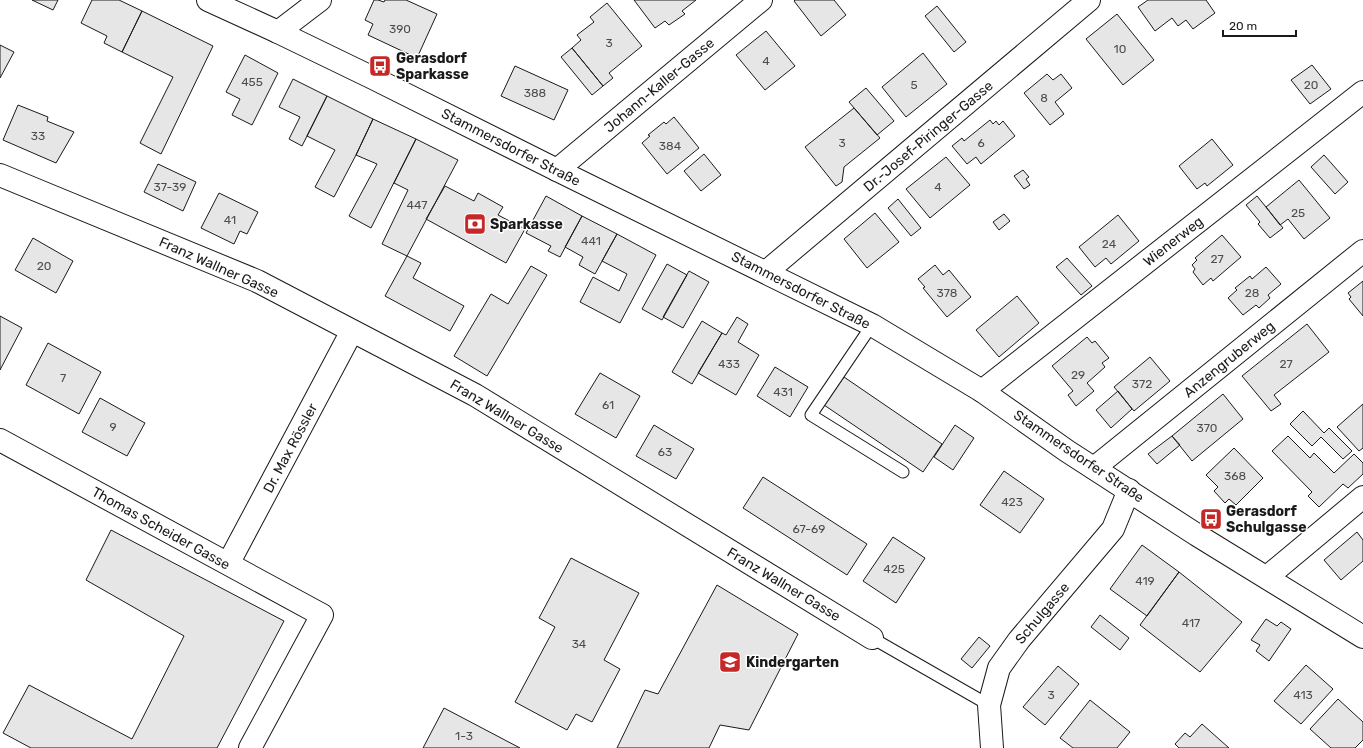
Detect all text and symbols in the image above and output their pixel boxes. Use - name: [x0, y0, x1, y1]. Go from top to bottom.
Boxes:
- scale bar: [1223, 12, 1296, 38]
- text: 20 m: [1229, 19, 1257, 33]
- house number: 390: [389, 22, 411, 36]
- street label: Johann-Kaller-Gasse: [601, 34, 718, 136]
- house number: 3: [605, 36, 613, 50]
- house number: 10: [1114, 42, 1126, 56]
- place label: Gerasdorf Sparkasse: [396, 50, 469, 83]
- bus stop icon: Gerasdorf Sparkasse: [367, 53, 393, 79]
- house number: 4: [762, 54, 770, 68]
- house number: 455: [241, 75, 263, 89]
- street label: Dr.-Josef-Piringer-Gasse: [860, 77, 997, 196]
- house number: 5: [910, 78, 918, 92]
- house number: 20: [1304, 78, 1318, 92]
- house number: 388: [524, 86, 546, 100]
- house number: 8: [1040, 91, 1048, 105]
- street label: Stammersdorfer Straße: [439, 105, 583, 190]
- house number: 33: [31, 129, 45, 143]
- house number: 3: [838, 136, 846, 150]
- house number: 6: [977, 136, 985, 150]
- house number: 384: [659, 139, 682, 153]
- house number: 37-39: [154, 180, 186, 194]
- house number: 4: [934, 180, 942, 194]
- house number: 447: [407, 198, 427, 212]
- house number: 25: [1291, 206, 1305, 220]
- bank icon: Sparkasse: [462, 211, 488, 237]
- house number: 41: [224, 213, 236, 227]
- street label: Wienerweg: [1140, 213, 1207, 270]
- place label: Sparkasse: [490, 216, 563, 233]
- street label: Franz Wallner Gasse: [156, 233, 281, 302]
- house number: 441: [581, 234, 601, 248]
- house number: 24: [1102, 237, 1117, 251]
- street label: Stammersdorfer Straße: [729, 248, 873, 333]
- house number: 27: [1210, 252, 1224, 266]
- house number: 20: [37, 259, 51, 273]
- house number: 378: [936, 286, 958, 300]
- house number: 28: [1245, 286, 1259, 300]
- street label: Anzengruberweg: [1180, 318, 1278, 401]
- house number: 433: [718, 357, 740, 371]
- house number: 27: [1279, 357, 1293, 371]
- house number: 29: [1071, 368, 1085, 382]
- house number: 7: [60, 371, 66, 385]
- street label: Franz Wallner Gasse: [447, 376, 567, 457]
- house number: 372: [1132, 377, 1152, 391]
- house number: 431: [773, 385, 793, 399]
- house number: 61: [602, 398, 614, 412]
- street label: Dr. Max Rössler: [260, 400, 321, 496]
- street label: Stammersdorfer Straße: [1010, 406, 1147, 506]
- house number: 9: [109, 420, 117, 434]
- house number: 370: [1197, 421, 1218, 435]
- house number: 63: [658, 445, 672, 459]
- house number: 368: [1224, 469, 1246, 483]
- street label: Thomas Scheider Gasse: [89, 483, 233, 574]
- house number: 423: [1001, 495, 1023, 509]
- place label: Gerasdorf Schulgasse: [1226, 503, 1307, 536]
- bus stop icon: Gerasdorf Schulgasse: [1198, 506, 1224, 532]
- house number: 67-69: [793, 522, 825, 536]
- street label: Franz Wallner Gasse: [724, 544, 844, 625]
- house number: 425: [883, 562, 905, 576]
- house number: 419: [1135, 574, 1155, 588]
- street label: Schulgasse: [1012, 579, 1073, 648]
- house number: 417: [1182, 616, 1200, 630]
- house number: 34: [572, 637, 587, 651]
- school or university icon: Kindergarten: [717, 649, 743, 675]
- place label: Kindergarten: [746, 654, 839, 671]
- house number: 3: [1047, 688, 1055, 702]
- house number: 413: [1293, 688, 1313, 702]
- house number: 1-3: [455, 729, 473, 743]

